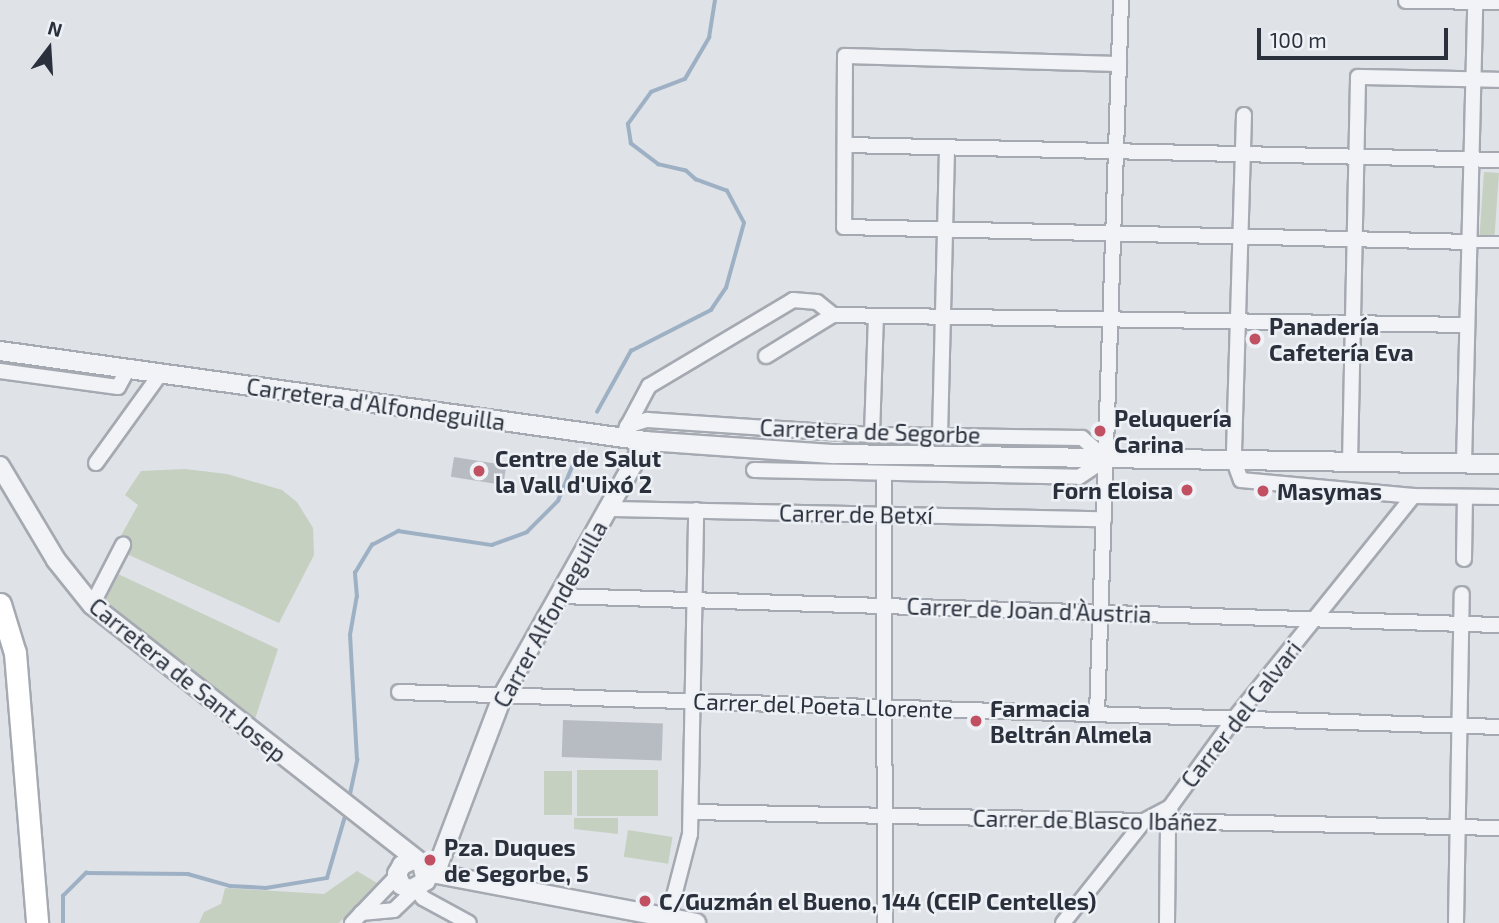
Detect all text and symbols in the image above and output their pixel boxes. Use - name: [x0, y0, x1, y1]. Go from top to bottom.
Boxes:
- north arrow: [14, 14, 84, 84]
- scale bar: [1261, 14, 1452, 58]
- text: N: [45, 15, 65, 41]
- text: 100 m: [1270, 27, 1327, 52]
- place label: Panadería Cafetería Eva: [1269, 312, 1414, 366]
- marker: Panadería Cafetería Eva: [1247, 331, 1263, 347]
- street label: Carretera d'Alfondeguilla: [245, 372, 507, 436]
- place label: Peluquería Carina: [1114, 404, 1232, 458]
- street label: Carretera de Segorbe: [759, 413, 981, 449]
- marker: Peluquería Carina: [1092, 423, 1108, 439]
- place label: Centre de Salut la Vall d'Uixó 2: [495, 444, 661, 498]
- marker: Centre de Salut la Vall d'Uixó 2: [469, 461, 489, 481]
- place label: Forn Eloisa: [1052, 476, 1173, 504]
- place label: Masymas: [1277, 477, 1382, 505]
- marker: Forn Eloisa: [1179, 482, 1195, 498]
- marker: Masymas: [1255, 483, 1271, 499]
- street label: Carrer de Betxí: [779, 499, 933, 529]
- street label: Carrer Alfondeguilla: [487, 515, 613, 713]
- street label: Carretera de Sant Josep: [84, 592, 292, 768]
- street label: Carrer de Joan d'Àustria: [906, 592, 1152, 628]
- street label: Carrer del Calvari: [1175, 635, 1307, 793]
- street label: Carrer del Poeta Llorente: [692, 687, 954, 723]
- place label: Farmacia Beltrán Almela: [990, 694, 1152, 748]
- marker: Farmacia Beltrán Almela: [968, 713, 984, 729]
- street label: Carrer de Blasco Ibáñez: [972, 804, 1218, 836]
- place label: Pza. Duques de Segorbe, 5: [444, 833, 589, 887]
- marker: Pza. Duques de Segorbe, 5: [422, 852, 438, 868]
- place label: C/Guzmán el Bueno, 144 (CEIP Centelles): [659, 887, 1097, 915]
- marker: C/Guzmán el Bueno, 144 (CEIP Centelles): [637, 893, 653, 909]

